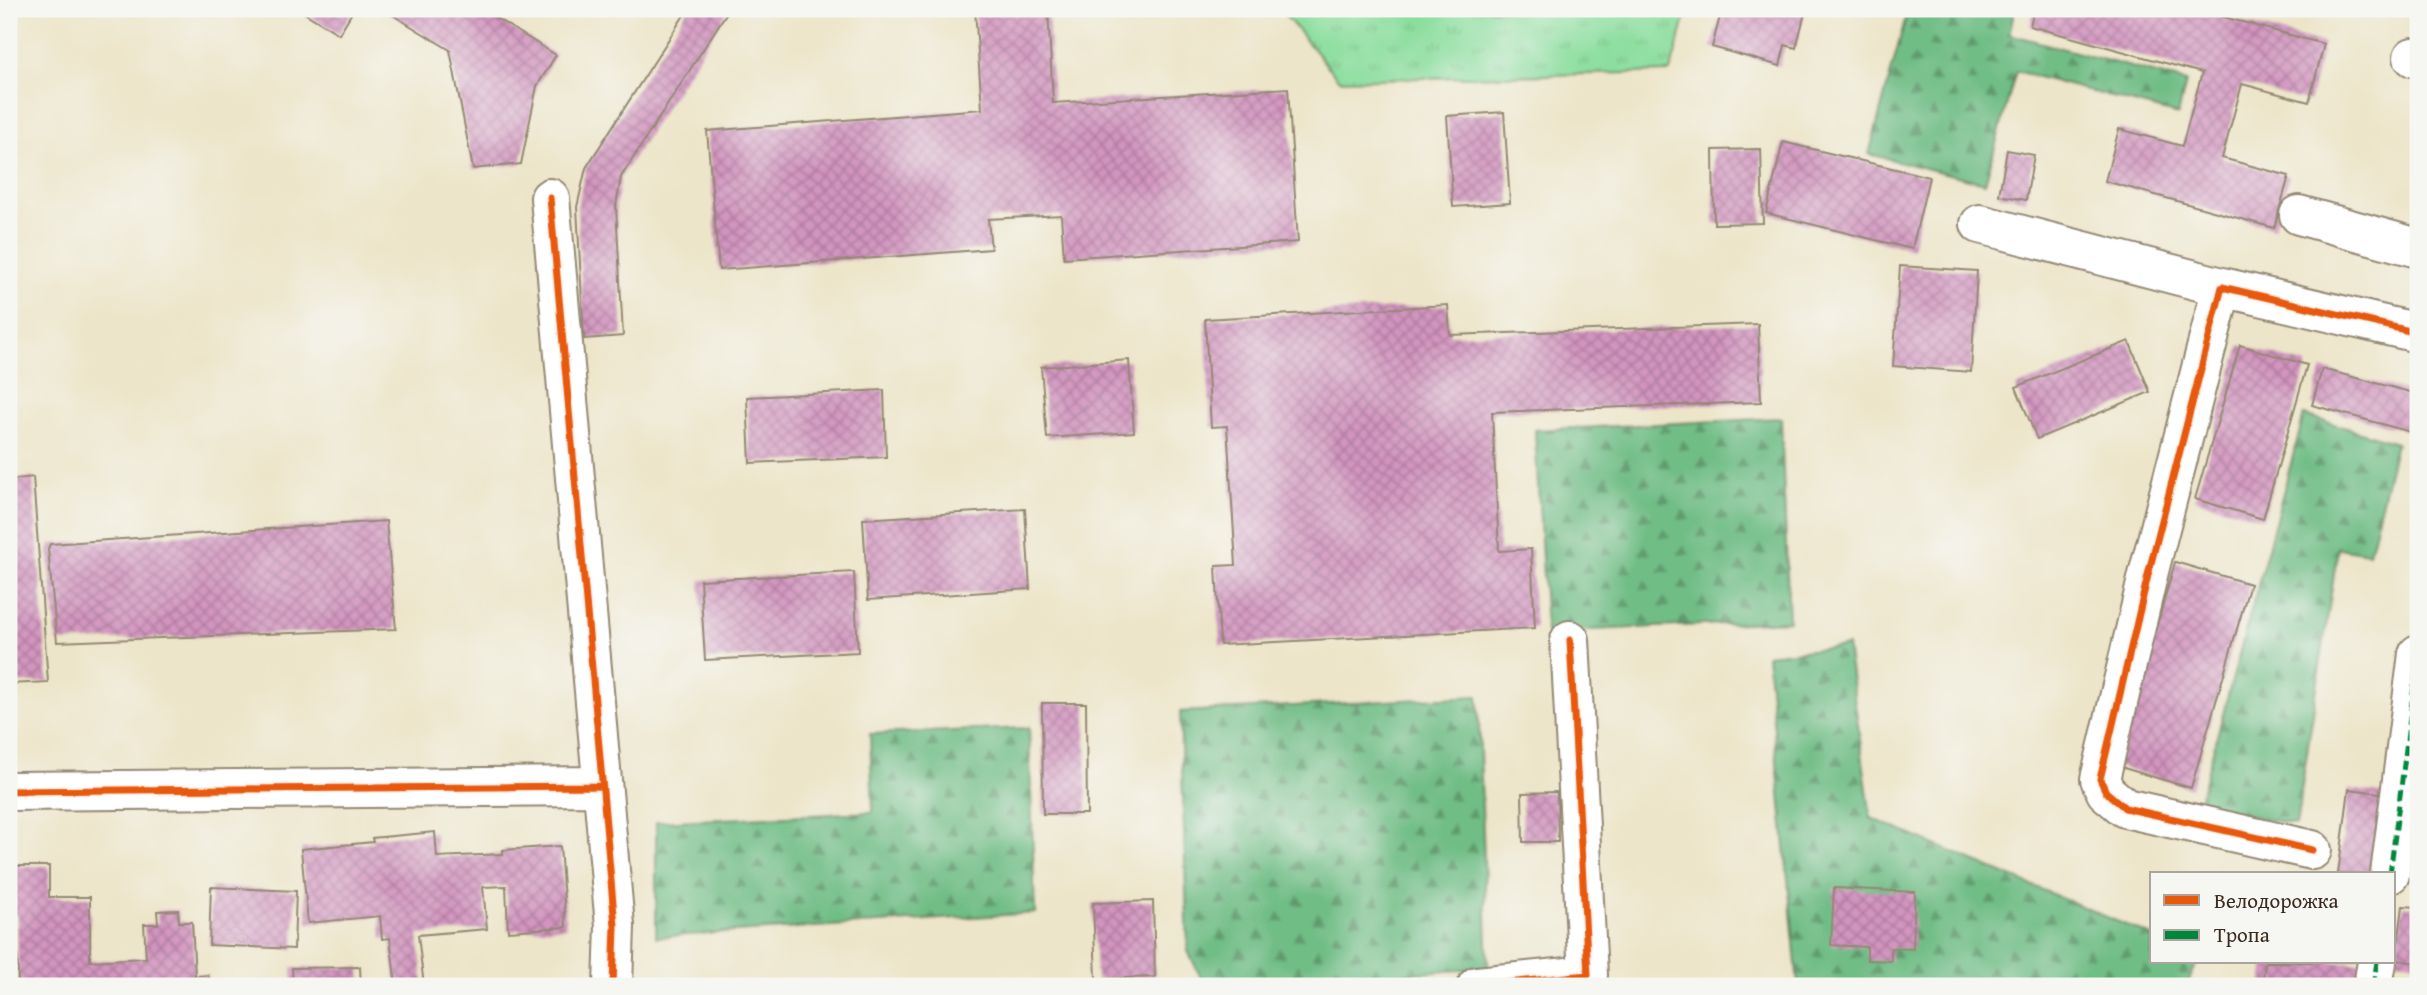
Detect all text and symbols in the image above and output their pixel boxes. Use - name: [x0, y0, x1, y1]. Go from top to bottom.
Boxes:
- legend: [2150, 872, 2396, 964]
- text: Велодорожка: [2214, 885, 2339, 916]
- text: Тропа: [2214, 919, 2270, 950]

